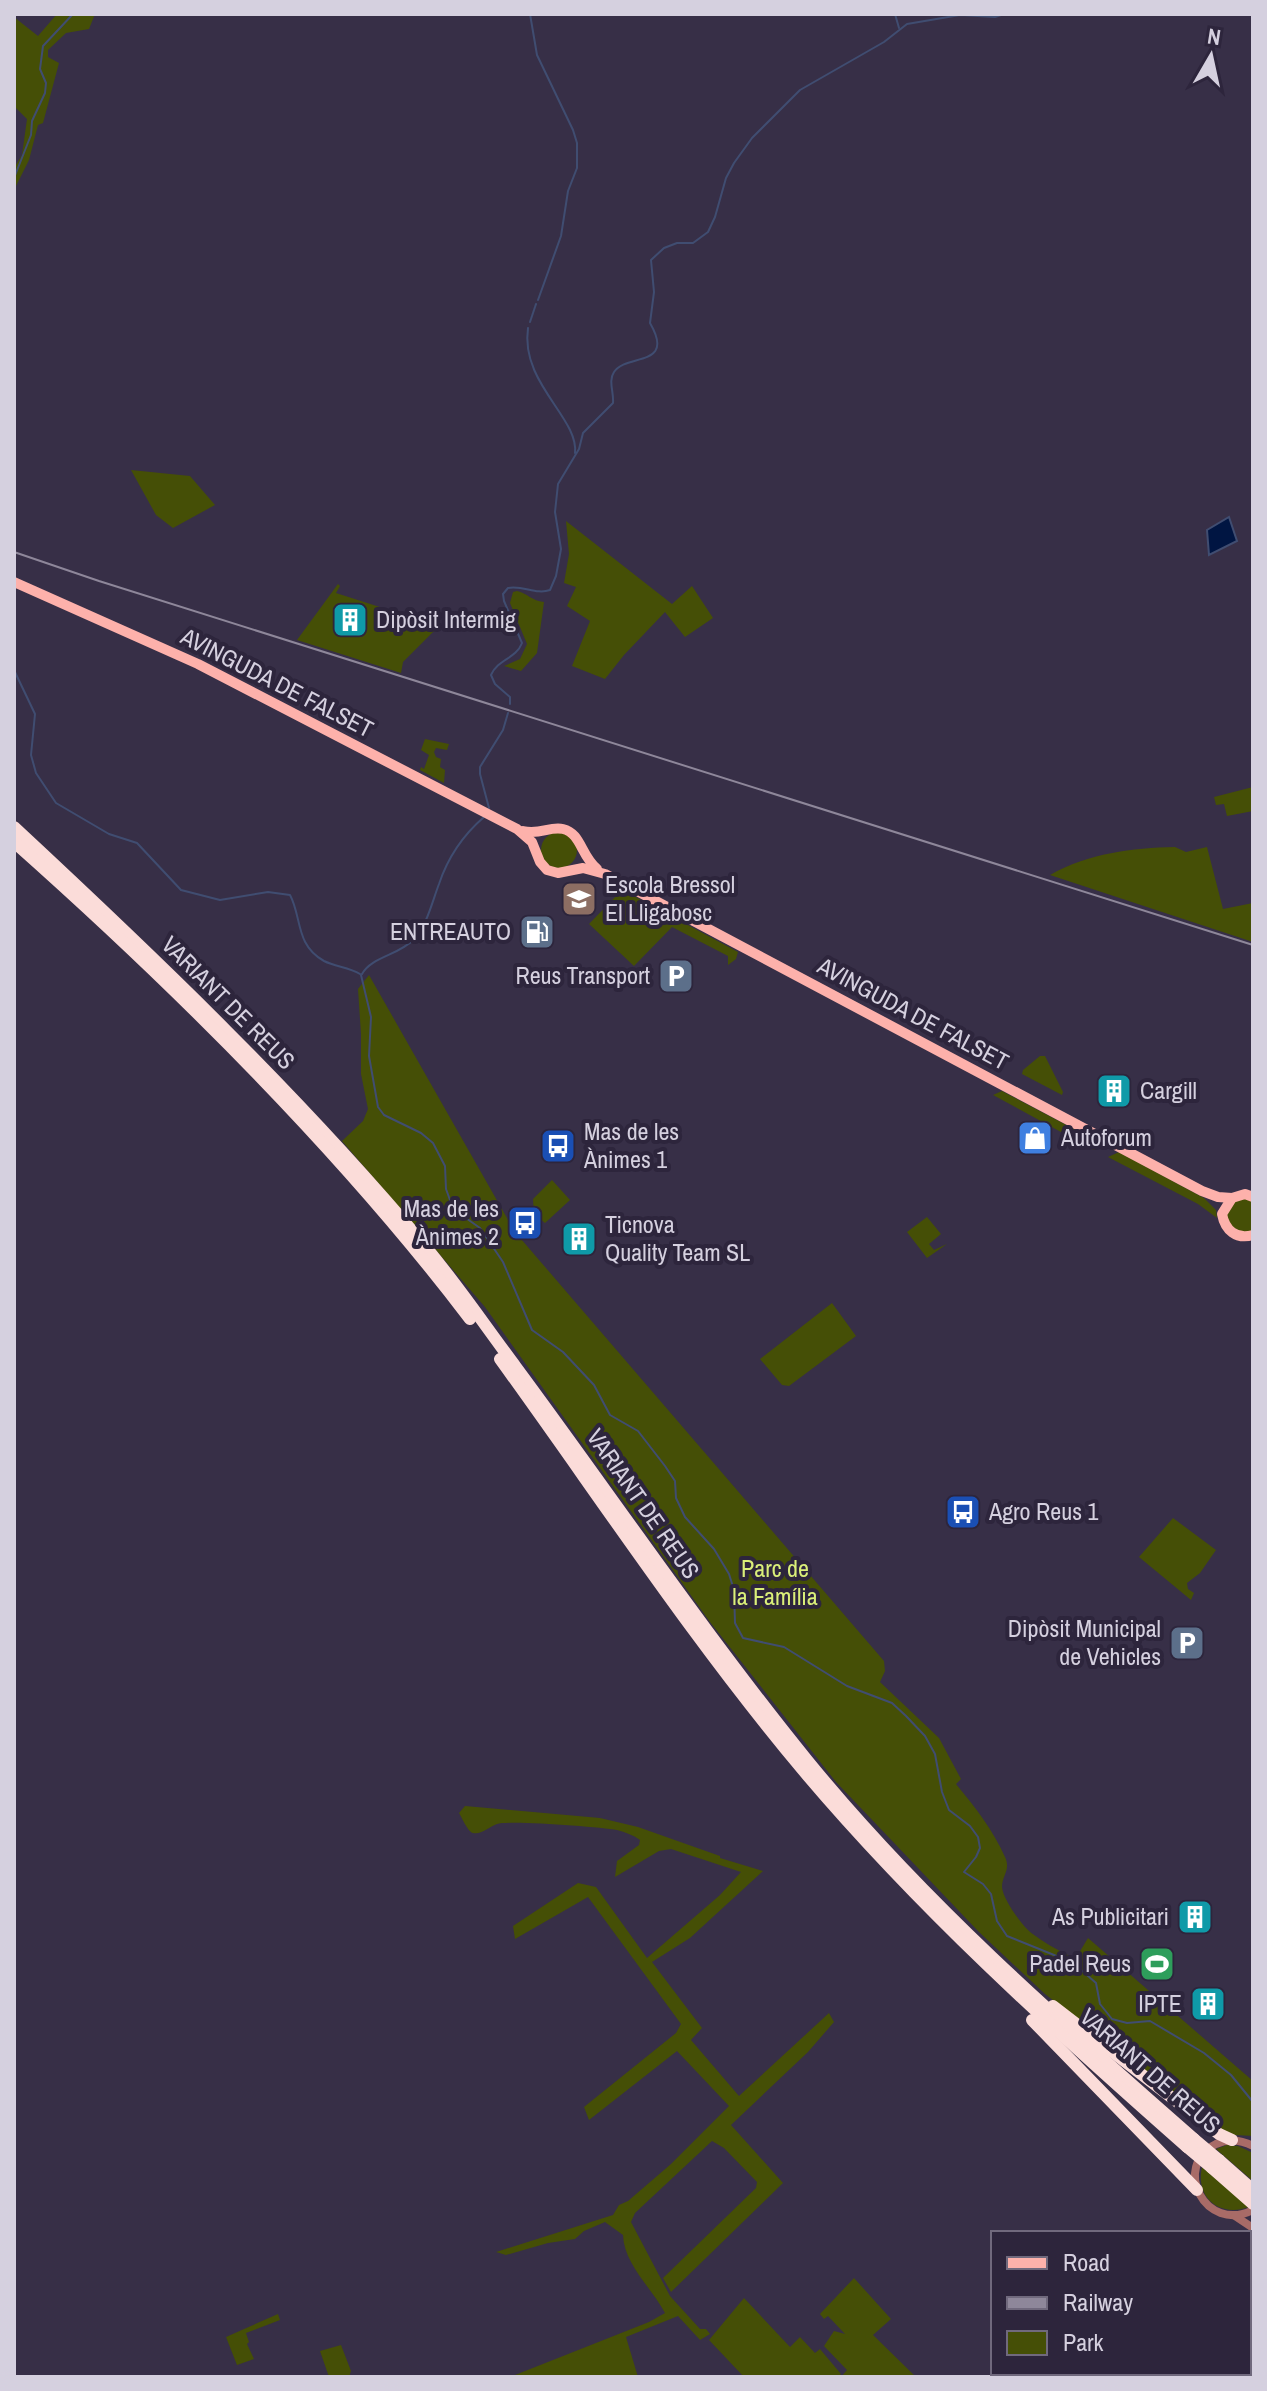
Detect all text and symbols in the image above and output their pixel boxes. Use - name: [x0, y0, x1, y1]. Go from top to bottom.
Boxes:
- north arrow: [1171, 16, 1251, 96]
- text: N: [1205, 20, 1223, 52]
- building icon: Dipòsit Intermig: [331, 601, 369, 639]
- place label: Dipòsit Intermig: [376, 603, 516, 635]
- street label: AVINGUDA DE FALSET: [175, 619, 379, 744]
- place label: Escola Bressol El Lligabosc: [605, 868, 735, 928]
- school or university icon: Escola Bressol El Lligabosc: [560, 880, 598, 918]
- fuel station icon: ENTREAUTO: [518, 913, 556, 951]
- place label: ENTREAUTO: [390, 915, 511, 947]
- street label: VARIANT DE REUS: [155, 929, 302, 1076]
- street label: AVINGUDA DE FALSET: [812, 949, 1015, 1077]
- parking icon: Reus Transport: [657, 957, 695, 995]
- place label: Reus Transport: [515, 959, 651, 991]
- building icon: Cargill: [1095, 1072, 1133, 1110]
- place label: Cargill: [1140, 1074, 1197, 1106]
- place label: Mas de les Ànimes 1: [583, 1115, 679, 1175]
- shop icon: Autoforum: [1016, 1119, 1054, 1157]
- place label: Autoforum: [1060, 1121, 1152, 1153]
- bus stop icon: Mas de les Ànimes 1: [539, 1127, 577, 1165]
- place label: Mas de les Ànimes 2: [404, 1192, 499, 1252]
- bus stop icon: Mas de les Ànimes 2: [506, 1204, 544, 1242]
- place label: Ticnova Quality Team SL: [605, 1208, 750, 1268]
- building icon: Ticnova Quality Team SL: [560, 1220, 598, 1258]
- street label: VARIANT DE REUS: [580, 1422, 708, 1585]
- bus stop icon: Agro Reus 1: [944, 1493, 982, 1531]
- place label: Agro Reus 1: [988, 1495, 1098, 1527]
- park label: Parc de la Família: [732, 1552, 818, 1612]
- place label: Dipòsit Municipal de Vehicles: [1008, 1612, 1161, 1672]
- parking icon: Dipòsit Municipal de Vehicles: [1168, 1624, 1206, 1662]
- building icon: As Publicitari: [1176, 1898, 1214, 1936]
- place label: As Publicitari: [1051, 1900, 1169, 1932]
- sports icon: Padel Reus: [1138, 1945, 1176, 1983]
- place label: Padel Reus: [1029, 1947, 1131, 1979]
- building icon: IPTE: [1189, 1985, 1227, 2023]
- place label: IPTE: [1138, 1987, 1182, 2019]
- street label: VARIANT DE REUS: [1074, 2000, 1228, 2140]
- legend: [991, 2231, 1251, 2375]
- text: Road: [1063, 2246, 1110, 2278]
- text: Railway: [1063, 2286, 1133, 2318]
- text: Park: [1063, 2326, 1104, 2358]

